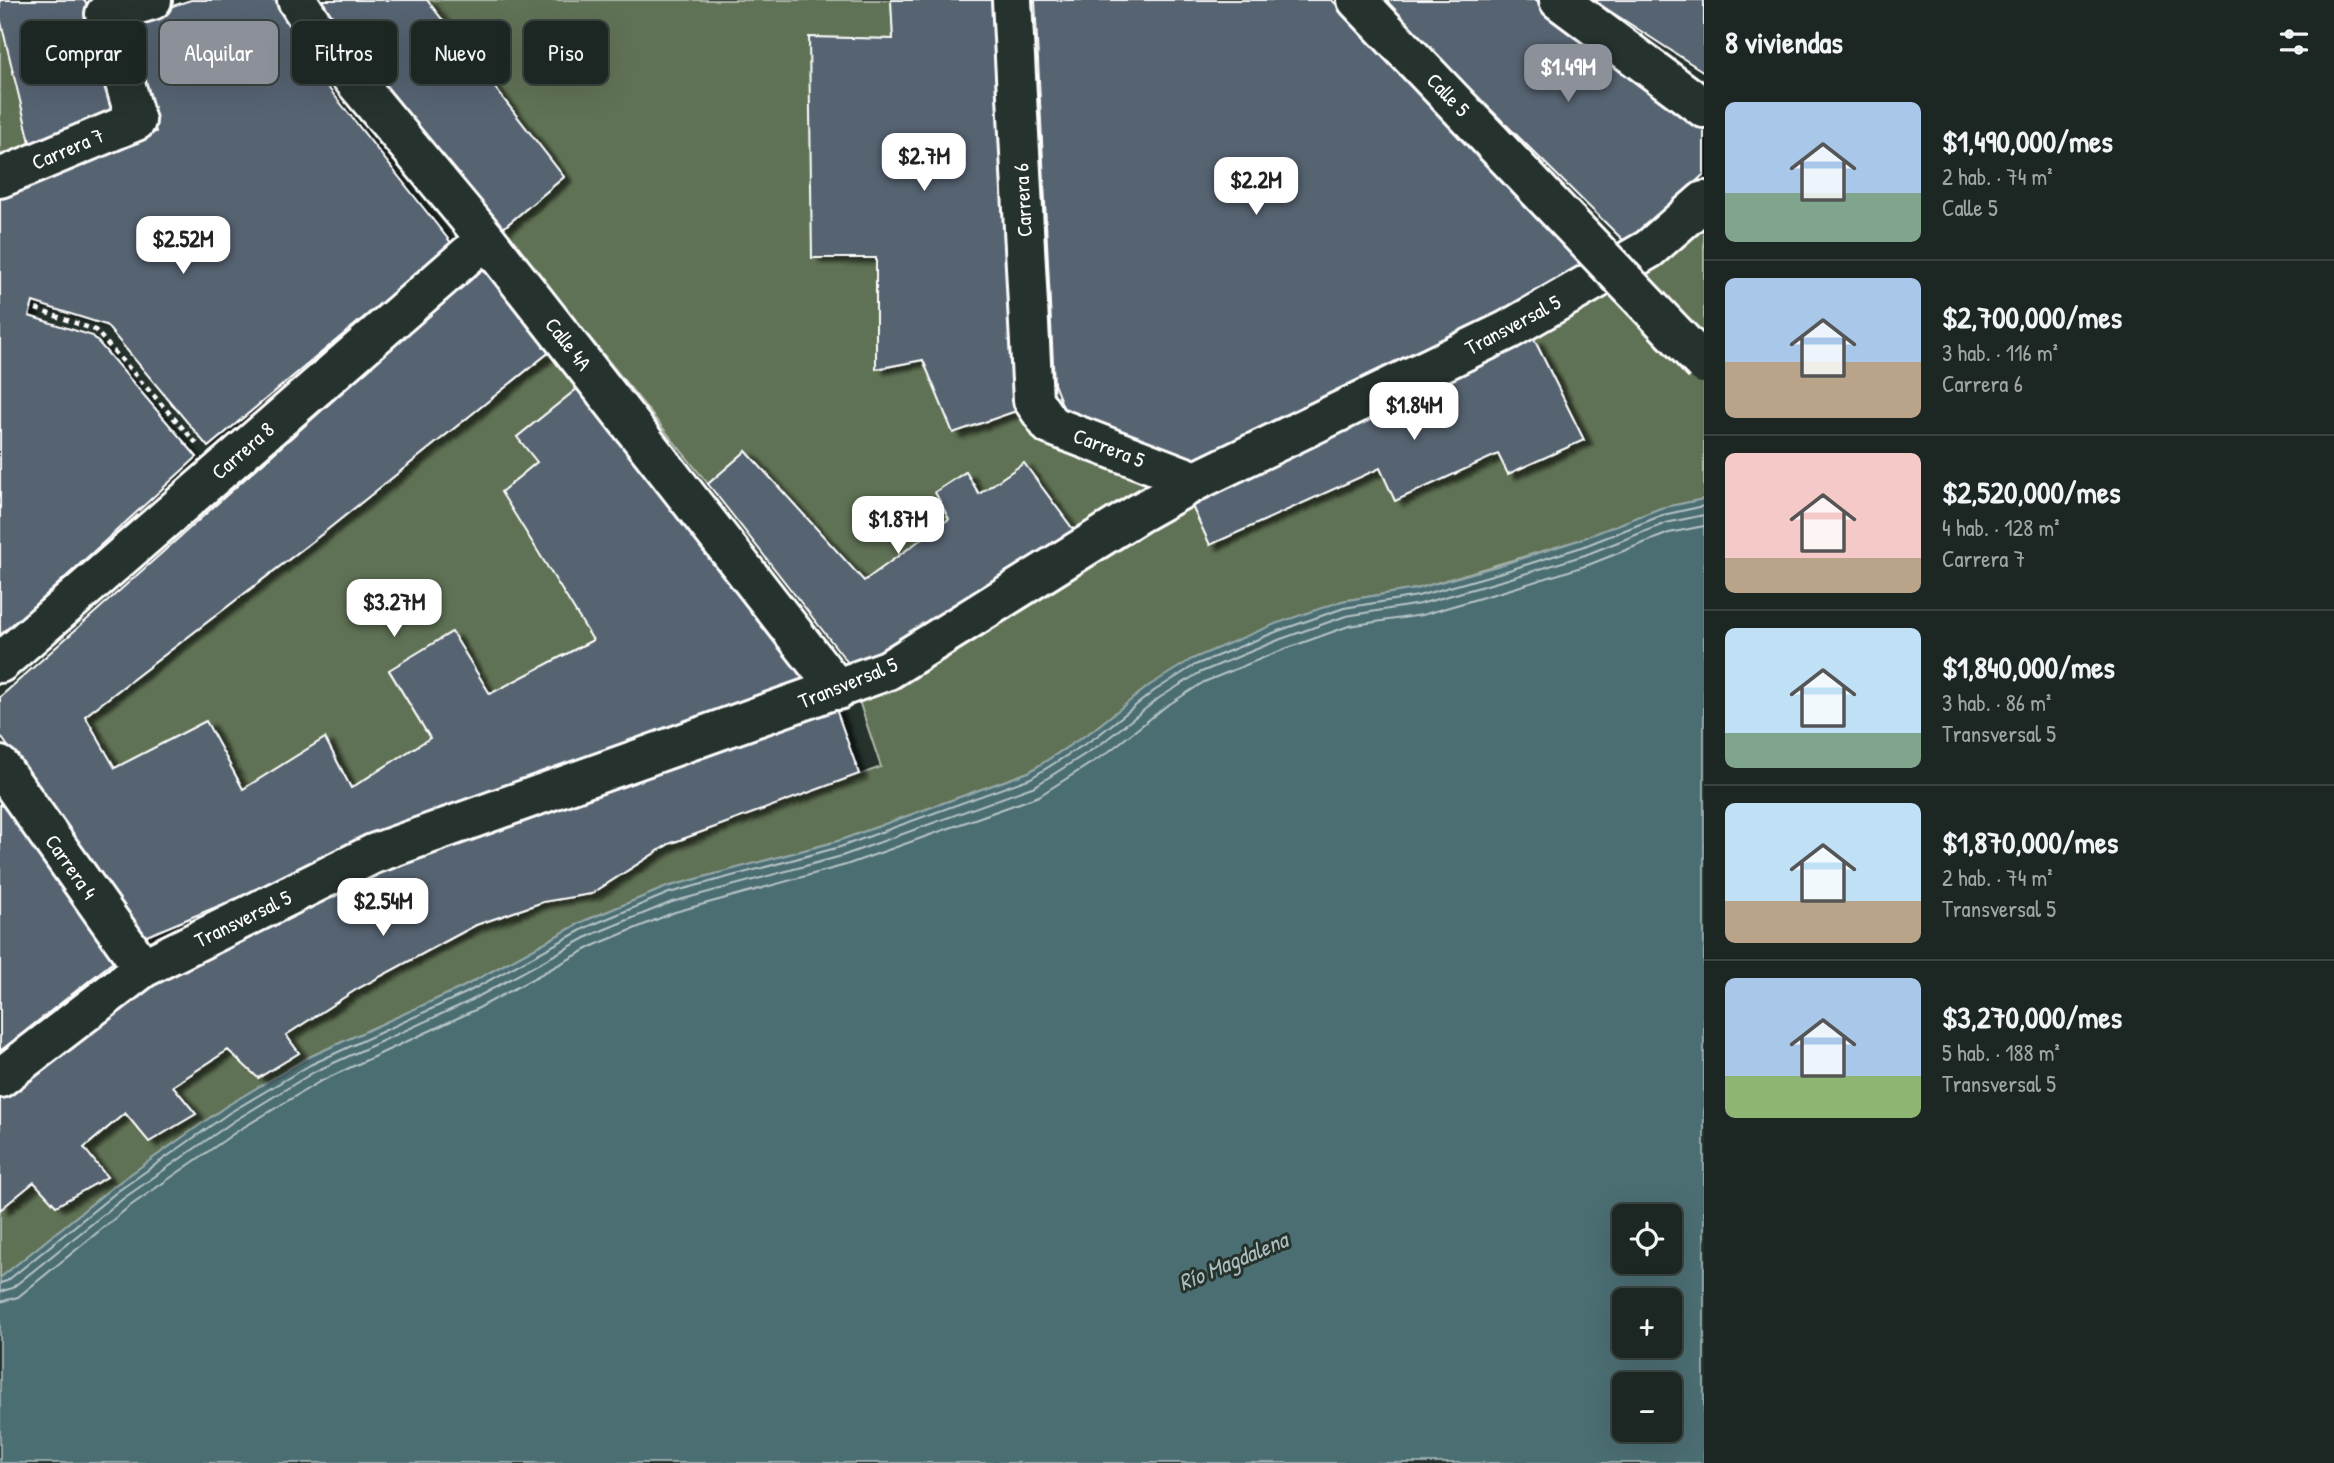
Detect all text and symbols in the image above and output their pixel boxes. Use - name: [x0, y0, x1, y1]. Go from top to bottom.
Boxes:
- chip: Comprar: [21, 21, 146, 84]
- chip: Alquilar: [160, 21, 278, 84]
- chip: Filtros: [292, 21, 397, 84]
- chip: Nuevo: [411, 21, 510, 84]
- chip: Piso: [524, 21, 608, 84]
- text: 8 viviendas: [1725, 22, 1843, 62]
- icon: filters: [2275, 23, 2313, 61]
- pin: $1.49M: [1511, 44, 1625, 104]
- text: $1.49M: [1540, 51, 1596, 82]
- street label: Calle 5: [1420, 66, 1477, 123]
- street label: Carrera 7: [27, 120, 108, 177]
- text: $1,490,000/mes: [1942, 121, 2113, 161]
- icon: home: [1781, 130, 1865, 214]
- pin: $2.7M: [875, 134, 973, 193]
- text: $2.7M: [898, 140, 950, 171]
- pin: $2.2M: [1207, 158, 1305, 217]
- text: 2 hab. · 74 m²: [1942, 161, 2053, 192]
- street label: Carrera 6: [1006, 162, 1039, 238]
- text: $2.2M: [1230, 164, 1282, 195]
- text: Calle 5: [1942, 192, 1998, 223]
- pin: $2.52M: [126, 216, 240, 276]
- text: $2.52M: [152, 223, 214, 254]
- street label: Transversal 5: [1460, 287, 1566, 362]
- text: $2,700,000/mes: [1942, 297, 2122, 337]
- icon: home: [1781, 306, 1865, 390]
- street label: Calle 4A: [538, 311, 598, 376]
- text: 3 hab. · 116 m²: [1942, 337, 2058, 368]
- text: Carrera 6: [1942, 368, 2023, 399]
- pin: $1.84M: [1357, 382, 1471, 442]
- text: $1.84M: [1385, 389, 1443, 420]
- street label: Carrera 8: [205, 415, 280, 486]
- street label: Carrera 5: [1069, 421, 1149, 474]
- text: $2,520,000/mes: [1942, 472, 2120, 512]
- icon: home: [1781, 481, 1865, 565]
- pin: $1.87M: [841, 496, 955, 556]
- text: $1.87M: [868, 503, 928, 534]
- text: 4 hab. · 128 m²: [1942, 512, 2059, 543]
- text: Carrera 7: [1942, 543, 2025, 574]
- pin: $3.27M: [337, 580, 451, 639]
- text: $3.27M: [363, 586, 425, 617]
- text: $1,840,000/mes: [1942, 647, 2115, 687]
- street label: Transversal 5: [794, 650, 902, 715]
- icon: home: [1781, 656, 1865, 740]
- text: 3 hab. · 86 m²: [1942, 687, 2051, 718]
- text: Transversal 5: [1942, 718, 2056, 749]
- text: $1,870,000/mes: [1942, 822, 2118, 862]
- street label: Carrera 4: [39, 828, 104, 905]
- icon: home: [1781, 831, 1865, 915]
- text: 2 hab. · 74 m²: [1942, 862, 2053, 893]
- pin: $2.54M: [326, 878, 440, 938]
- street label: Transversal 5: [190, 883, 296, 954]
- text: $2.54M: [353, 885, 413, 916]
- text: Transversal 5: [1942, 893, 2056, 924]
- text: $3,270,000/mes: [1942, 997, 2122, 1037]
- icon: home: [1781, 1006, 1865, 1090]
- text: 5 hab. · 188 m²: [1942, 1037, 2060, 1068]
- text: Transversal 5: [1942, 1068, 2056, 1099]
- map controls: [1612, 1204, 1682, 1442]
- button: locate: [1612, 1204, 1682, 1274]
- water label: Río Magdalena: [1173, 1223, 1294, 1298]
- button: +: [1612, 1288, 1682, 1358]
- button: −: [1612, 1372, 1682, 1442]

